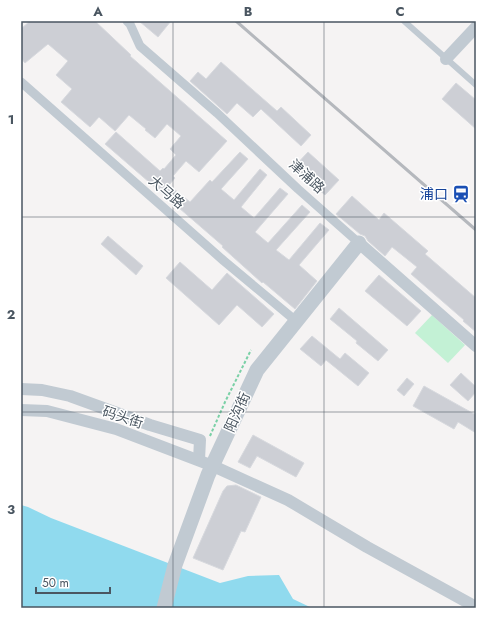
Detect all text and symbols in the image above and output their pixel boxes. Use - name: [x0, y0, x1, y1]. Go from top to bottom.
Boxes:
- text: A: [92, 2, 103, 21]
- text: B: [244, 2, 253, 21]
- text: C: [395, 2, 405, 21]
- text: 1: [8, 110, 14, 129]
- street label: 津浦路: [285, 155, 329, 197]
- street label: 大马路: [145, 171, 189, 213]
- place label: 浦口: [420, 184, 448, 204]
- station icon: 浦口: [451, 184, 471, 204]
- text: 2: [7, 305, 15, 324]
- street label: 阳沟街: [219, 389, 255, 435]
- street label: 码头街: [100, 401, 146, 433]
- text: 3: [7, 500, 15, 519]
- scale bar: [36, 569, 110, 595]
- text: 50 m: [42, 574, 69, 592]

